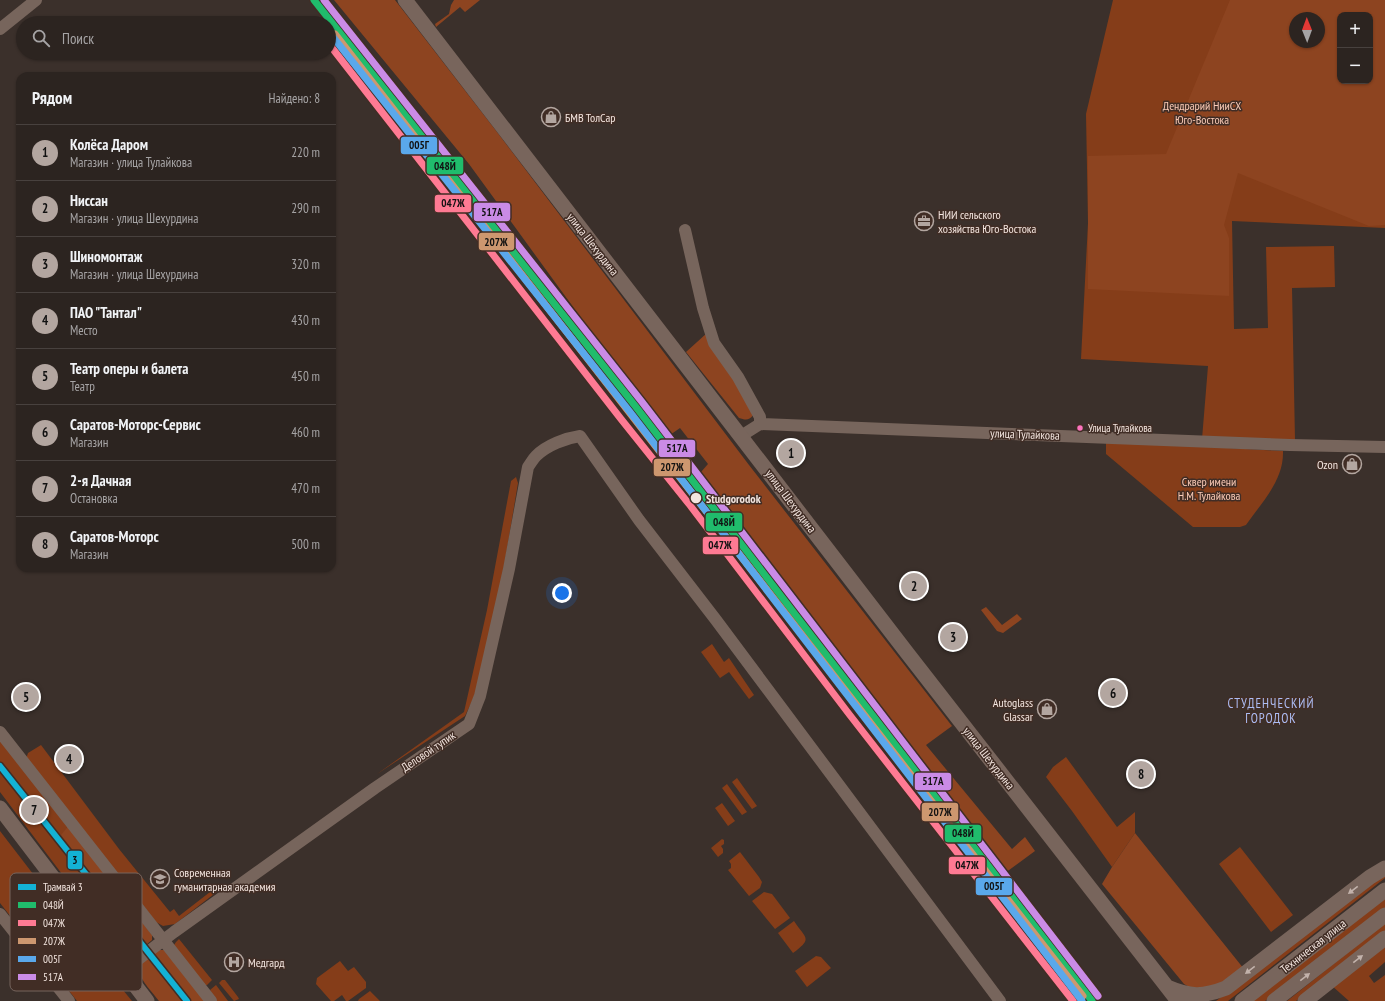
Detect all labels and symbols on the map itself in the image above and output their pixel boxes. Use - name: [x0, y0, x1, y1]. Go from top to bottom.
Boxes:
- north arrow: [1289, 12, 1325, 48]
- park label: Дендрарий НииСХ Юго-Востока: [1163, 98, 1241, 127]
- shop icon: БМВ ТолСар: [540, 106, 562, 128]
- place label: БМВ ТолСар: [565, 110, 616, 125]
- line badge: 005Г: [400, 136, 438, 155]
- text: 005Г: [409, 138, 430, 152]
- line badge: 048Й: [426, 156, 464, 175]
- text: 048Й: [434, 159, 456, 173]
- line badge: 047Ж: [434, 194, 472, 213]
- text: 047Ж: [441, 196, 465, 210]
- line badge: 517А: [473, 202, 511, 222]
- text: 517А: [481, 205, 503, 219]
- place label: НИИ сельского хозяйства Юго-Востока: [938, 207, 1036, 236]
- street label: улица Шехурдина: [564, 210, 622, 278]
- office icon: НИИ сельского хозяйства Юго-Востока: [913, 210, 935, 232]
- line badge: 207Ж: [478, 232, 515, 251]
- text: 207Ж: [484, 235, 508, 249]
- place label: Улица Тулайкова: [1088, 421, 1152, 435]
- marker: Улица Тулайкова: [1075, 423, 1085, 433]
- street label: улица Тулайкова: [990, 425, 1060, 443]
- pin: 1: [778, 438, 804, 468]
- line badge: 517А: [658, 439, 696, 458]
- text: 517А: [666, 441, 688, 455]
- shop icon: Ozon: [1341, 453, 1363, 475]
- place label: Ozon: [1317, 457, 1338, 472]
- line badge: 207Ж: [653, 458, 691, 477]
- text: 207Ж: [660, 460, 684, 474]
- street label: улица Шехурдина: [762, 466, 820, 536]
- park label: Сквер имени Н.М. Тулайкова: [1178, 474, 1240, 503]
- marker: Studgorodok: [689, 491, 703, 505]
- place label: Studgorodok: [706, 491, 761, 506]
- line badge: 048Й: [705, 512, 743, 532]
- text: 048Й: [713, 515, 735, 529]
- line badge: 047Ж: [702, 536, 739, 555]
- text: 047Ж: [708, 538, 732, 552]
- pin: 2: [901, 571, 927, 601]
- your location: [552, 583, 572, 603]
- pin: 3: [940, 622, 966, 652]
- pin: 6: [1100, 678, 1126, 708]
- pin: 5: [13, 682, 39, 712]
- place label: Autoglass Glassar: [993, 695, 1034, 724]
- district label: СТУДЕНЧЕСКИЙ ГОРОДОК: [1228, 695, 1314, 727]
- shop icon: Autoglass Glassar: [1036, 698, 1058, 720]
- street label: улица Шехурдина: [960, 724, 1018, 792]
- street label: Деловой тупик: [398, 727, 458, 775]
- pin: 4: [56, 744, 82, 774]
- pin: 8: [1128, 759, 1154, 789]
- line badge: 517А: [914, 772, 952, 791]
- text: 517А: [922, 774, 944, 788]
- pin: 7: [21, 795, 47, 825]
- line badge: 207Ж: [921, 802, 959, 822]
- text: 207Ж: [928, 805, 952, 819]
- line badge: 048Й: [944, 824, 982, 843]
- text: 048Й: [952, 826, 974, 840]
- line badge: 3: [67, 850, 83, 870]
- text: 3: [72, 853, 78, 867]
- line badge: 047Ж: [948, 856, 986, 875]
- text: 047Ж: [955, 858, 979, 872]
- place label: Современная гуманитарная академия: [174, 865, 276, 894]
- school or university icon: Современная гуманитарная академия: [149, 868, 171, 890]
- legend: [10, 873, 142, 991]
- line badge: 005Г: [975, 877, 1013, 896]
- text: 005Г: [984, 879, 1005, 893]
- text: Трамвай 3: [43, 880, 83, 894]
- one-way arrow: [1347, 886, 1358, 895]
- text: 048Й: [43, 898, 64, 912]
- text: 047Ж: [43, 916, 66, 930]
- street label: Техническая улица: [1277, 916, 1349, 976]
- text: 207Ж: [43, 934, 66, 948]
- hospital icon: Медгард: [223, 951, 245, 973]
- text: 005Г: [43, 952, 63, 966]
- place label: Медгард: [248, 955, 285, 970]
- one-way arrow: [1352, 955, 1363, 964]
- one-way arrow: [1245, 966, 1256, 975]
- text: 517А: [43, 970, 64, 984]
- one-way arrow: [1300, 973, 1311, 981]

